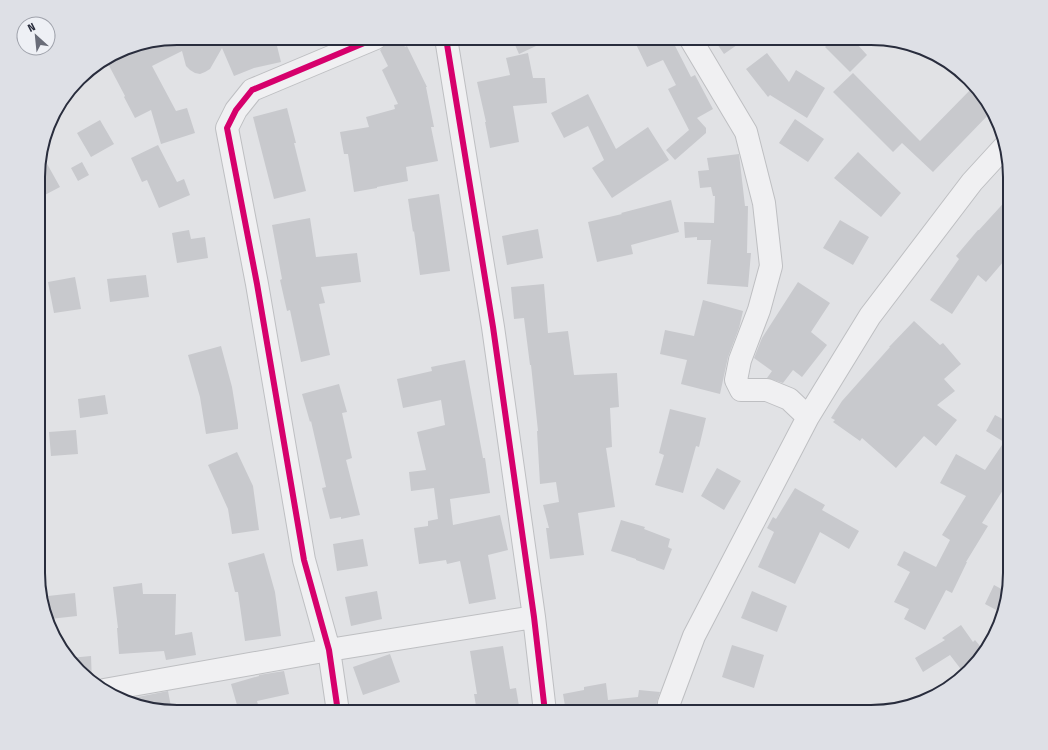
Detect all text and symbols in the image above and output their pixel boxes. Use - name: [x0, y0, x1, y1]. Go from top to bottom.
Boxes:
- north arrow: [16, 16, 56, 56]
- text: N: [26, 20, 38, 35]

